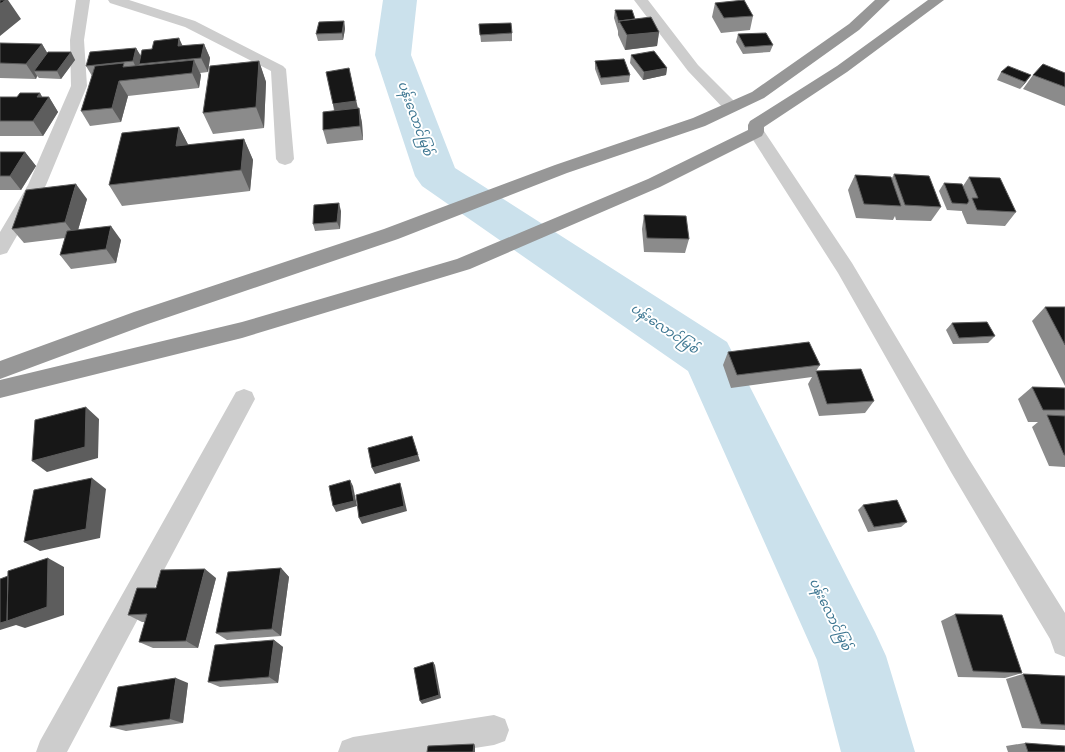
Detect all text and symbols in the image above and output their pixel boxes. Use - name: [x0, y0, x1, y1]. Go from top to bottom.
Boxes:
- water label: ပန်းလောင်မြစ်: [391, 78, 438, 160]
- water label: ပန်းလောင်မြစ်: [626, 299, 704, 361]
- water label: ပန်းလောင်မြစ်: [803, 575, 857, 656]

